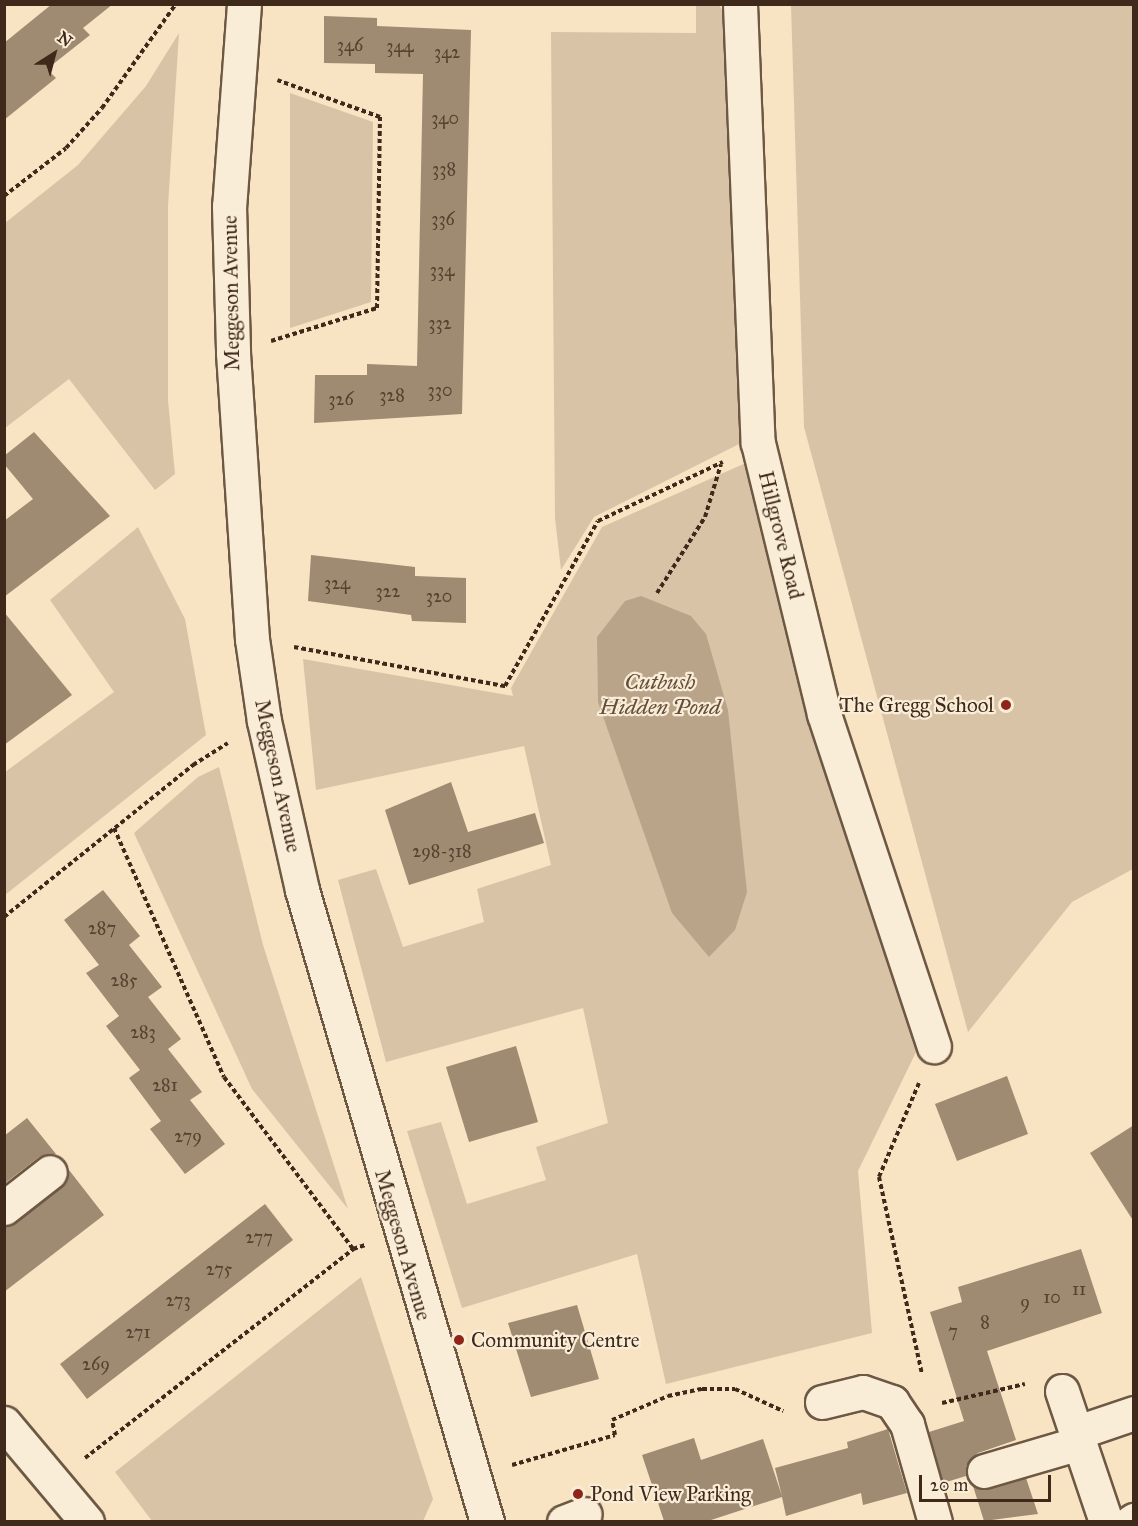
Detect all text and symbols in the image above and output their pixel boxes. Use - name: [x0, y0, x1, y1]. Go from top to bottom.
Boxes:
- north arrow: [24, 24, 84, 84]
- text: N: [54, 27, 76, 51]
- house number: 346: [337, 34, 363, 56]
- house number: 344: [386, 35, 414, 57]
- house number: 342: [434, 41, 460, 63]
- house number: 340: [431, 107, 459, 129]
- house number: 338: [432, 158, 456, 180]
- house number: 336: [431, 208, 455, 230]
- street label: Meggeson Avenue: [217, 215, 245, 371]
- house number: 334: [430, 259, 454, 281]
- house number: 332: [428, 312, 452, 334]
- house number: 330: [428, 379, 452, 401]
- house number: 328: [379, 384, 405, 406]
- house number: 326: [328, 388, 354, 410]
- street label: Hillgrove Road: [753, 468, 809, 602]
- house number: 324: [324, 572, 350, 594]
- house number: 322: [376, 580, 400, 602]
- house number: 320: [426, 585, 452, 607]
- water label: Cutbush Hidden Pond: [599, 668, 721, 720]
- place label: The Gregg School: [839, 692, 994, 718]
- street label: Meggeson Avenue: [249, 697, 307, 855]
- marker: The Gregg School: [999, 698, 1013, 712]
- house number: 298-318: [412, 840, 472, 862]
- house number: 287: [88, 917, 116, 939]
- house number: 285: [111, 969, 137, 991]
- house number: 283: [130, 1021, 156, 1043]
- house number: 281: [152, 1074, 178, 1096]
- house number: 279: [174, 1125, 202, 1147]
- street label: Meggeson Avenue: [369, 1167, 437, 1323]
- house number: 277: [245, 1226, 273, 1248]
- house number: 275: [206, 1258, 232, 1280]
- house number: 11: [1072, 1278, 1086, 1300]
- house number: 10: [1043, 1286, 1061, 1308]
- house number: 273: [165, 1289, 191, 1311]
- house number: 9: [1020, 1291, 1030, 1313]
- house number: 8: [980, 1311, 990, 1333]
- house number: 7: [948, 1320, 958, 1342]
- house number: 271: [125, 1321, 151, 1343]
- place label: Community Centre: [471, 1327, 639, 1353]
- marker: Community Centre: [452, 1333, 466, 1347]
- house number: 269: [82, 1353, 110, 1375]
- scale bar: [922, 1463, 1054, 1501]
- text: 20 m: [930, 1474, 968, 1496]
- place label: Pond View Parking: [590, 1481, 751, 1507]
- marker: Pond View Parking: [571, 1487, 585, 1501]

